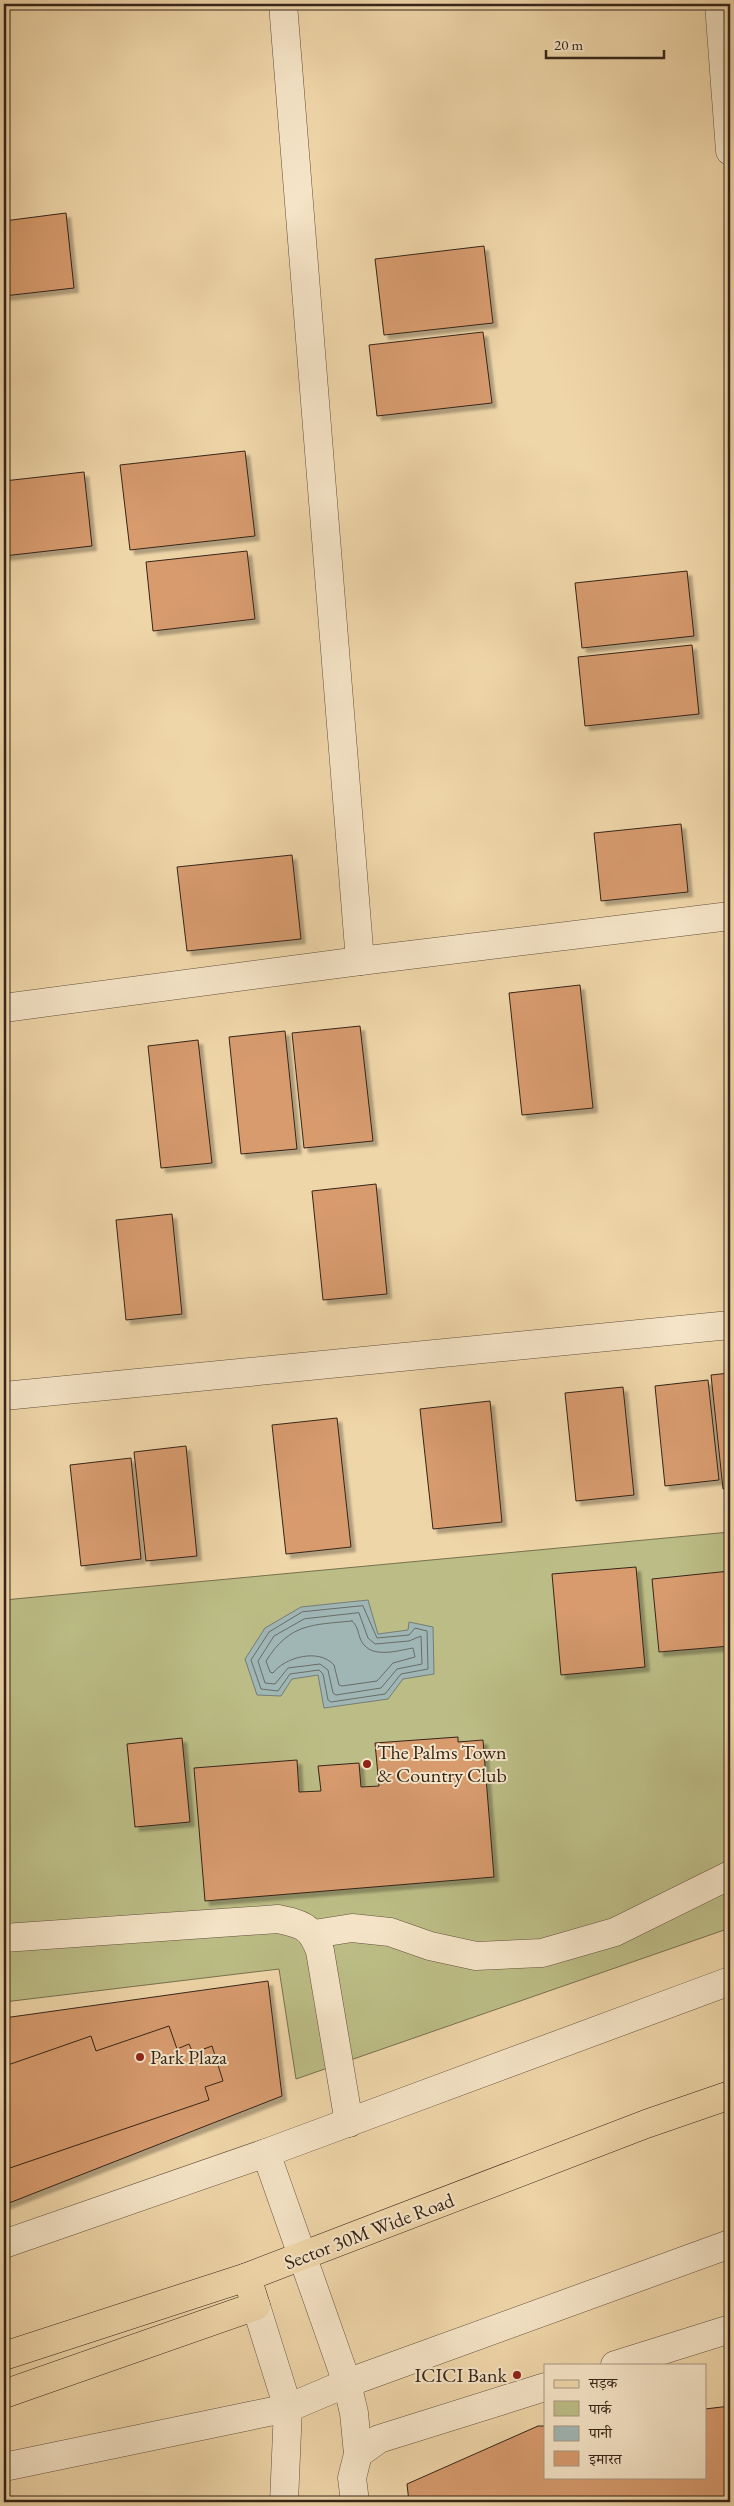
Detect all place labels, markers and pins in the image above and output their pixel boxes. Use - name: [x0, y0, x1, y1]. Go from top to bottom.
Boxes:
- place label: The Palms Town & Country Club: [377, 1739, 507, 1788]
- marker: The Palms Town & Country Club: [361, 1758, 373, 1770]
- place label: Park Plaza: [150, 2044, 227, 2070]
- marker: Park Plaza: [134, 2051, 146, 2063]
- place label: ICICI Bank: [415, 2362, 508, 2388]
- marker: ICICI Bank: [511, 2369, 523, 2381]

